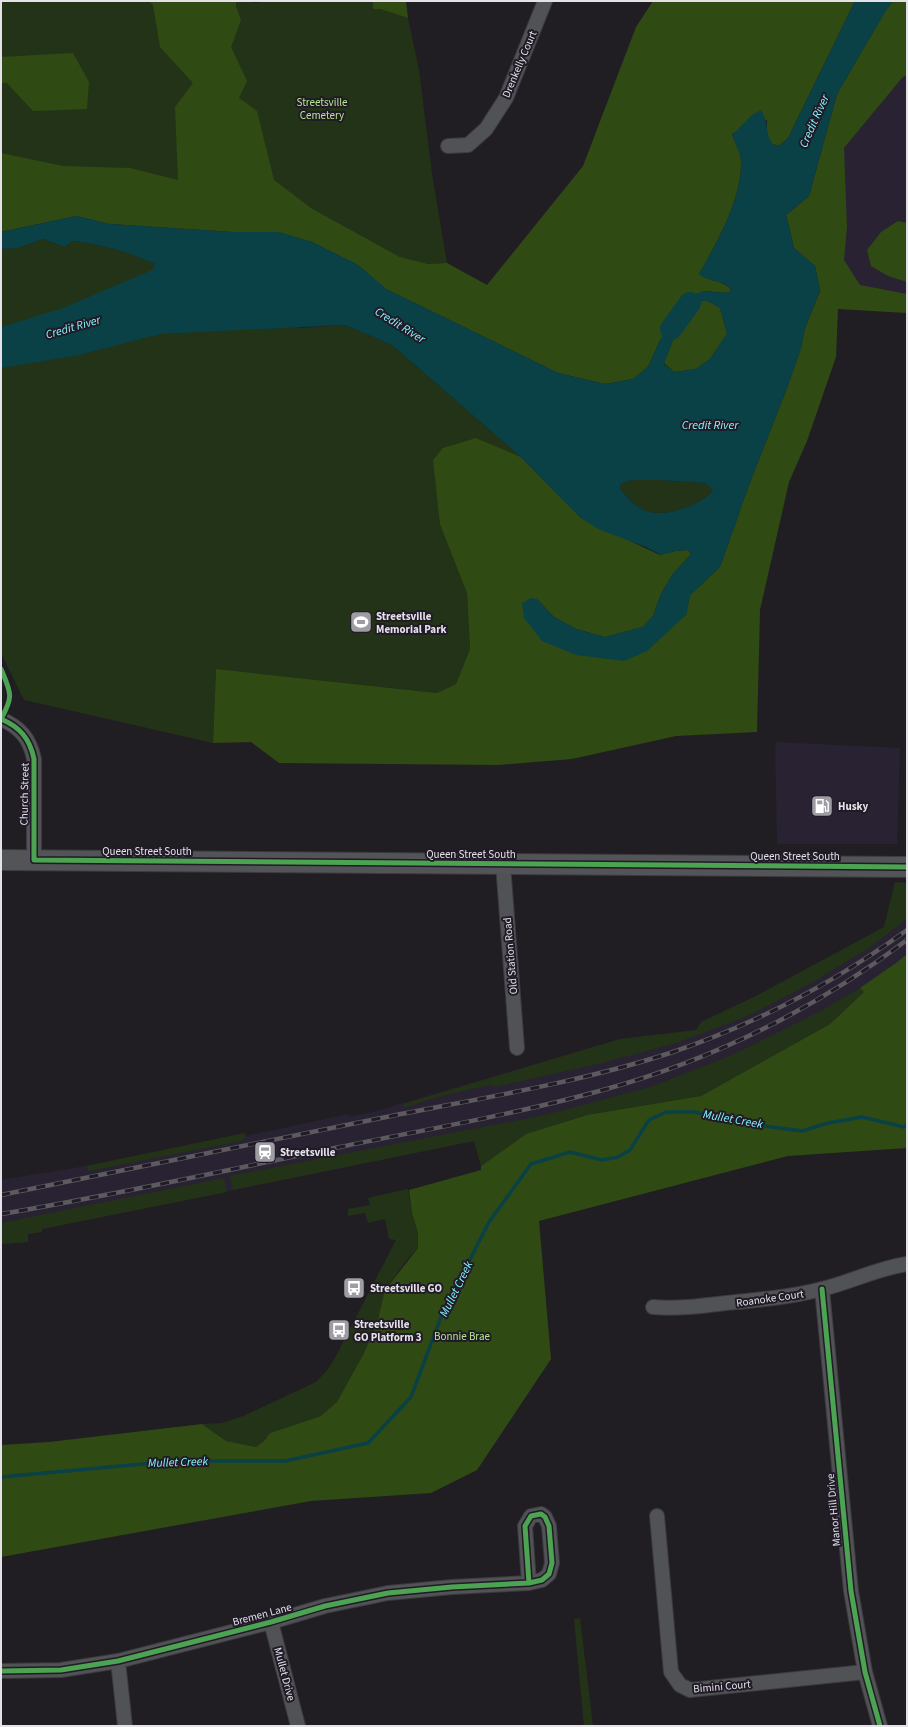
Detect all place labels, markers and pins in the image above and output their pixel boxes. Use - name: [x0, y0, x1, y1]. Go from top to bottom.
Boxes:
- sports icon: Streetsville Memorial Park: [348, 609, 374, 635]
- place label: Streetsville Memorial Park: [376, 609, 447, 637]
- fuel station icon: Husky: [809, 793, 835, 819]
- place label: Husky: [838, 799, 869, 814]
- station icon: Streetsville: [252, 1139, 278, 1165]
- place label: Streetsville: [280, 1145, 336, 1160]
- bus stop icon: Streetsville GO: [341, 1275, 367, 1301]
- place label: Streetsville GO: [370, 1281, 443, 1296]
- bus stop icon: Streetsville GO Platform 3: [326, 1317, 352, 1343]
- place label: Streetsville GO Platform 3: [354, 1317, 422, 1345]

